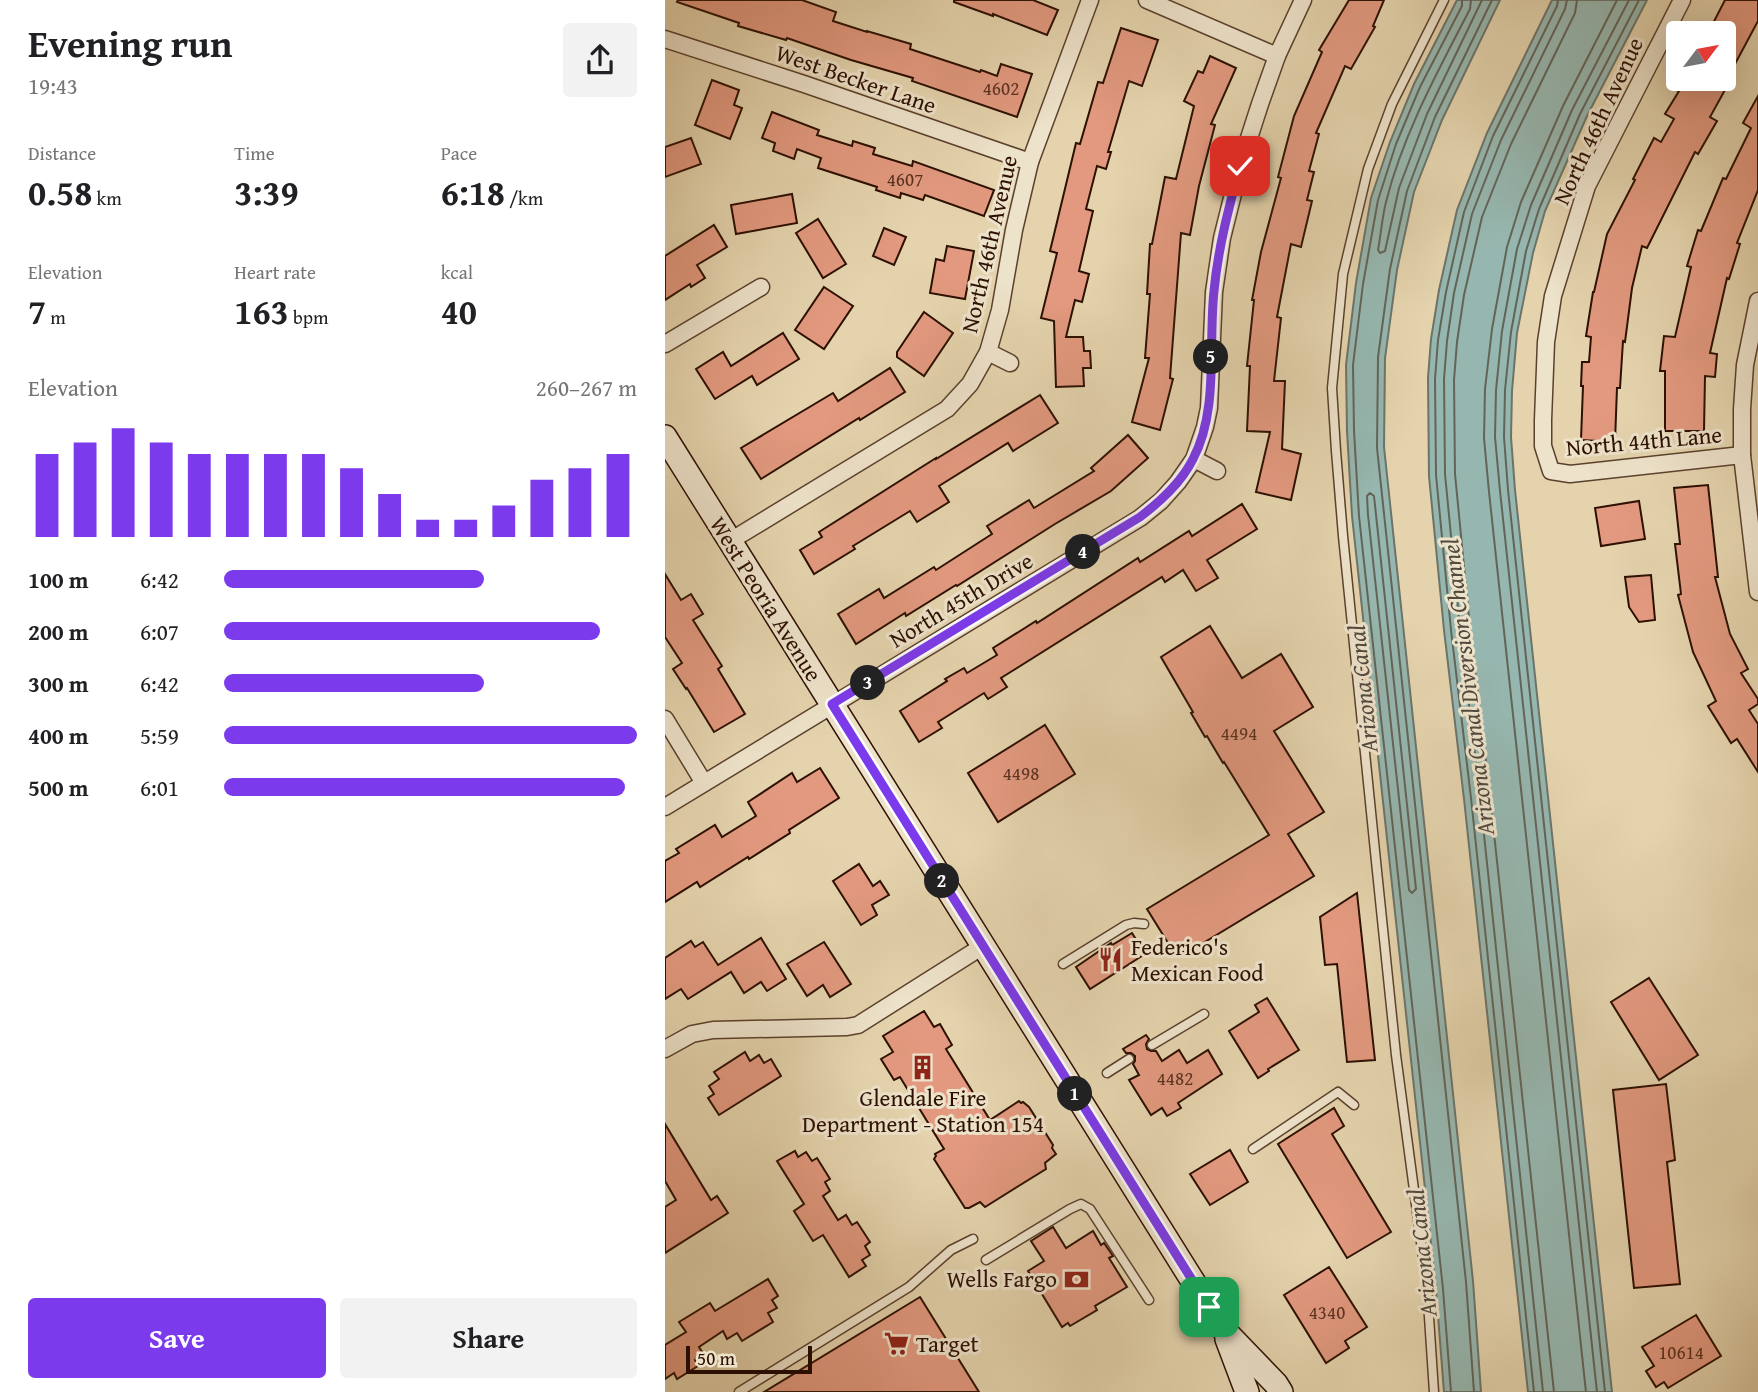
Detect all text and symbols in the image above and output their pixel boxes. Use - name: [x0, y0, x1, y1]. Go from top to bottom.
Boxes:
- text: Evening run: [28, 15, 232, 71]
- north arrow: [1666, 21, 1736, 91]
- map controls: [1666, 21, 1736, 91]
- button: share: [563, 23, 637, 97]
- street label: North 46th Avenue: [1544, 32, 1651, 210]
- street label: West Becker Lane: [771, 36, 941, 121]
- text: 19:43: [28, 69, 78, 102]
- house number: 4602: [983, 74, 1019, 102]
- pin: [1210, 136, 1270, 196]
- text: Distance: [28, 139, 96, 167]
- text: Time: [234, 139, 275, 167]
- text: Pace: [441, 139, 477, 167]
- icon: check: [1221, 147, 1259, 185]
- street label: North 46th Avenue: [952, 152, 1025, 336]
- house number: 4607: [887, 165, 923, 193]
- text: 0.58: [28, 167, 92, 218]
- text: 3:39: [234, 167, 299, 218]
- text: 6:18: [441, 167, 505, 218]
- text: km: [92, 184, 122, 212]
- text: /km: [505, 184, 543, 212]
- text: Elevation: [28, 258, 102, 286]
- text: Heart rate: [234, 258, 316, 286]
- text: kcal: [441, 258, 473, 286]
- text: 7: [28, 286, 46, 337]
- text: 163: [234, 286, 289, 337]
- text: 40: [441, 286, 477, 337]
- text: m: [46, 303, 66, 331]
- text: bpm: [289, 303, 329, 331]
- pin: 5: [1193, 340, 1229, 374]
- text: 5: [1206, 342, 1215, 370]
- text: Elevation: [28, 371, 118, 404]
- text: 260–267 m: [536, 371, 637, 404]
- street label: North 44th Lane: [1565, 417, 1723, 464]
- street label: West Peoria Avenue: [702, 510, 831, 688]
- pin: 4: [1065, 534, 1101, 570]
- text: 4: [1078, 537, 1087, 565]
- water label: Arizona Canal Diversion Channel: [1432, 537, 1503, 838]
- street label: North 45th Drive: [883, 544, 1039, 655]
- text: 100 m: [28, 563, 89, 596]
- text: 6:42: [140, 563, 179, 596]
- text: 200 m: [28, 615, 89, 648]
- text: 6:07: [140, 615, 179, 648]
- water label: Arizona Canal: [1338, 623, 1387, 756]
- pin: 3: [851, 666, 885, 700]
- text: 300 m: [28, 667, 89, 700]
- text: 6:42: [140, 667, 179, 700]
- text: 3: [863, 668, 872, 696]
- text: 400 m: [28, 719, 89, 752]
- text: 5:59: [140, 719, 179, 752]
- house number: 4494: [1221, 719, 1257, 747]
- house number: 4498: [1003, 759, 1039, 787]
- text: 500 m: [28, 771, 89, 804]
- text: 6:01: [140, 771, 179, 804]
- pin: 2: [925, 864, 959, 898]
- text: 2: [937, 866, 946, 894]
- place label: Federico's Mexican Food: [1131, 930, 1264, 989]
- restaurant icon: Federico's Mexican Food: [1097, 946, 1125, 974]
- building icon: Glendale Fire Department - Station 154: [909, 1054, 937, 1082]
- house number: 4482: [1157, 1064, 1193, 1092]
- pin: 1: [1057, 1076, 1093, 1112]
- text: 1: [1070, 1079, 1079, 1107]
- place label: Glendale Fire Department - Station 154: [802, 1081, 1044, 1140]
- water label: Arizona Canal: [1397, 1187, 1446, 1320]
- place label: Wells Fargo: [947, 1262, 1057, 1295]
- bank icon: Wells Fargo: [1063, 1265, 1091, 1293]
- pin: [1179, 1277, 1239, 1337]
- icon: arrive: [1190, 1288, 1228, 1326]
- button: Save: [28, 1298, 326, 1378]
- button: Share: [340, 1298, 637, 1378]
- house number: 4340: [1309, 1298, 1345, 1326]
- place label: Target: [916, 1327, 979, 1360]
- supermarket icon: Target: [882, 1330, 910, 1358]
- house number: 10614: [1658, 1338, 1704, 1366]
- scale bar: [686, 1343, 812, 1375]
- text: 50 m: [697, 1344, 735, 1372]

